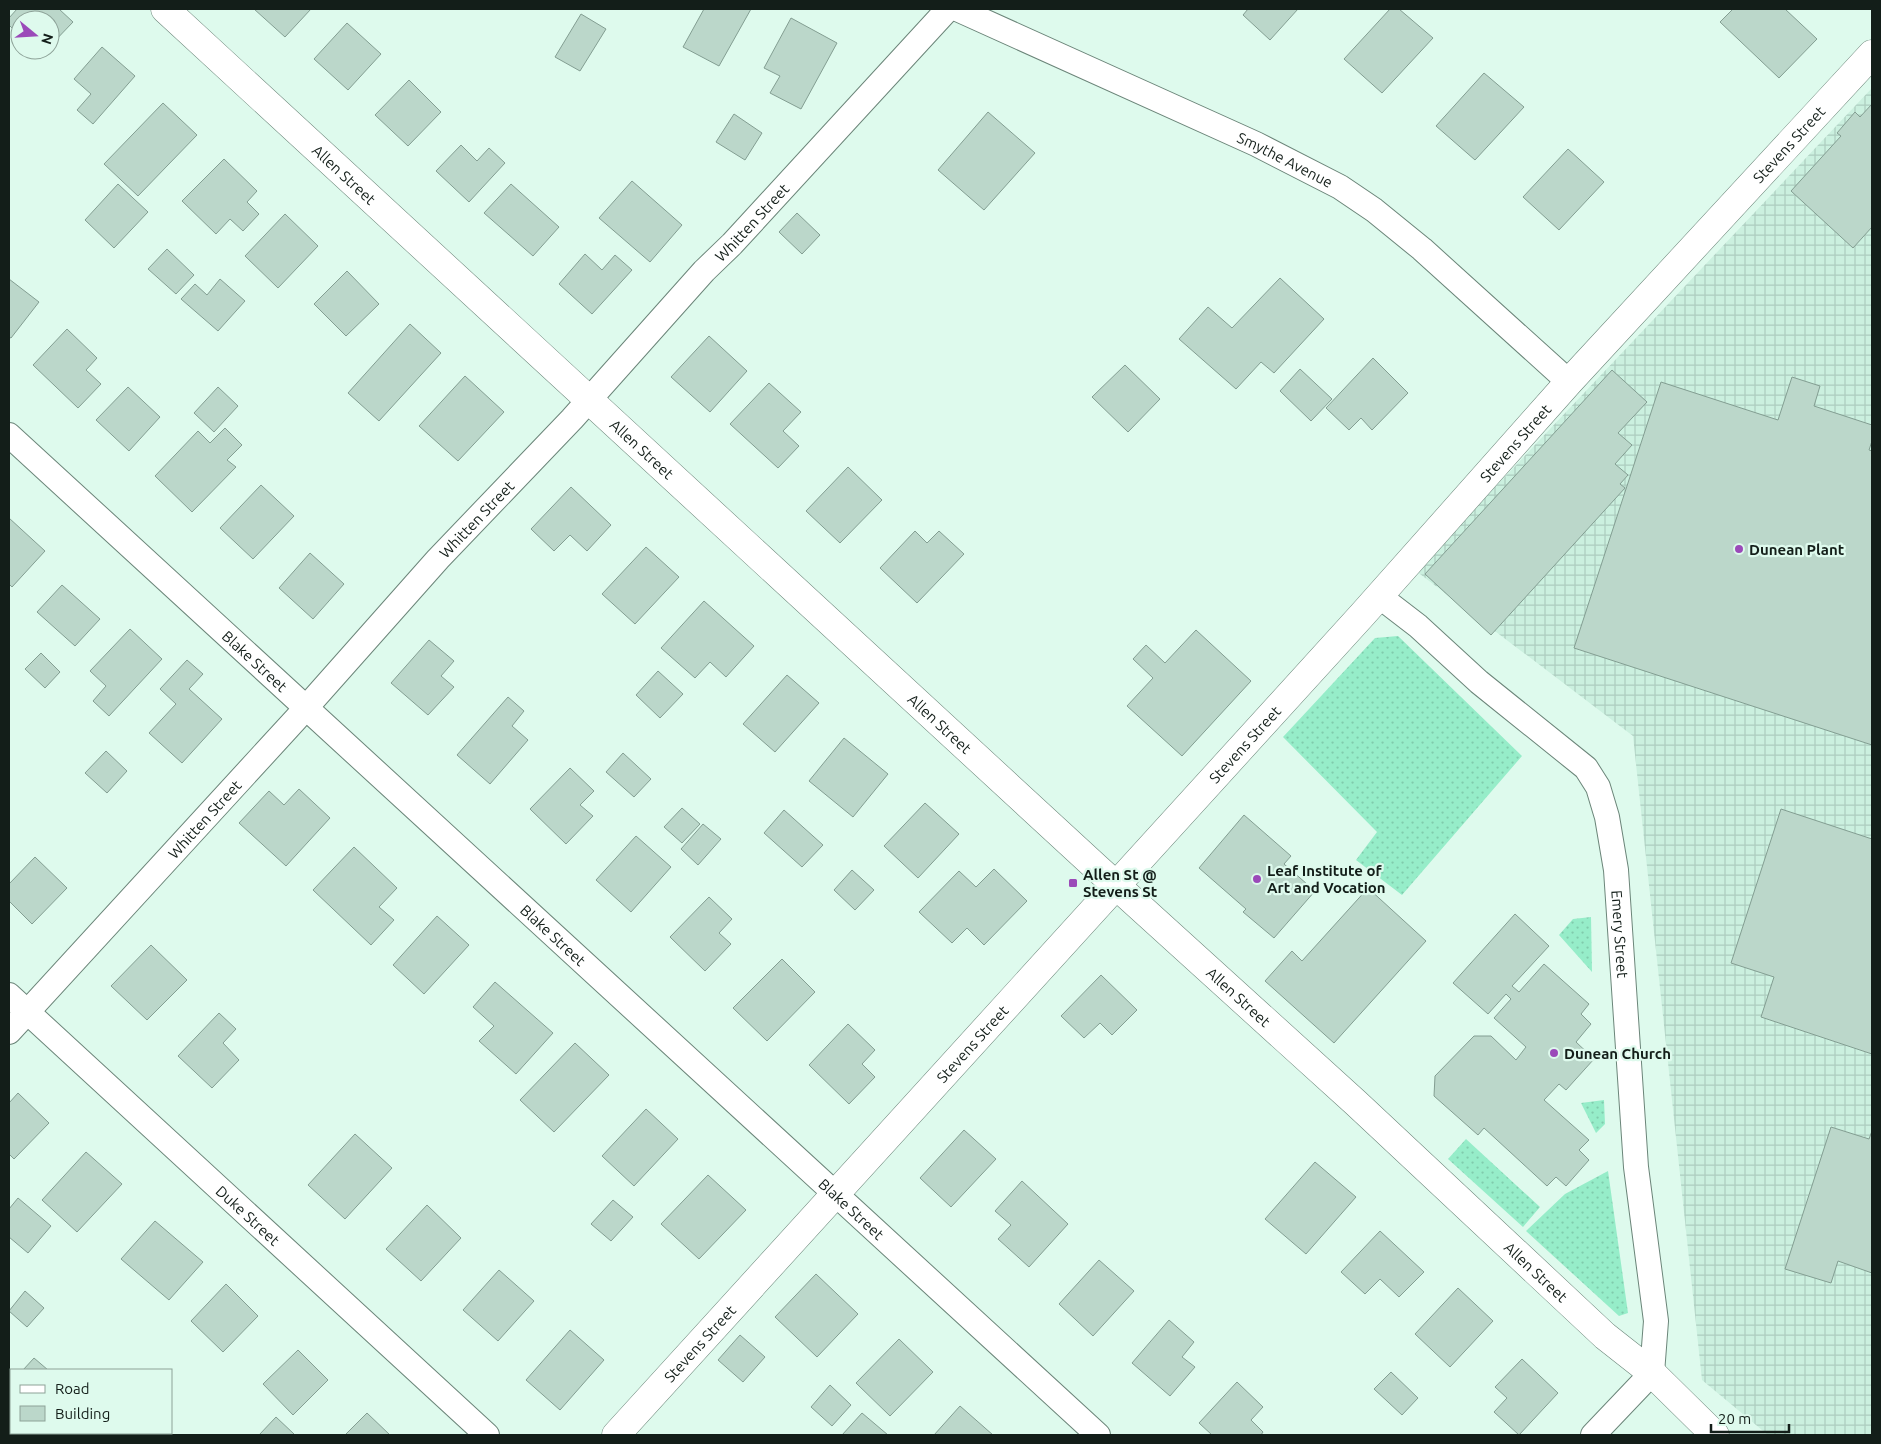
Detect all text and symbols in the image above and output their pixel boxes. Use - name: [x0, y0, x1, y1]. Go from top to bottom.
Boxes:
- north arrow: [10, 10, 60, 60]
- text: N: [38, 32, 57, 46]
- street label: Stevens Street: [1749, 102, 1828, 186]
- street label: Smythe Avenue: [1235, 128, 1336, 190]
- street label: Allen Street: [309, 141, 380, 208]
- street label: Whitten Street: [711, 180, 792, 264]
- street label: Stevens Street: [1476, 400, 1554, 485]
- street label: Allen Street: [607, 416, 677, 482]
- street label: Whitten Street: [436, 477, 517, 561]
- place label: Dunean Plant: [1749, 541, 1845, 558]
- marker: Dunean Plant: [1733, 543, 1745, 555]
- street label: Blake Street: [219, 627, 291, 695]
- street label: Allen Street: [905, 690, 975, 757]
- street label: Stevens Street: [1205, 702, 1284, 786]
- street label: Whitten Street: [164, 776, 244, 862]
- place label: Leaf Institute of Art and Vocation: [1267, 862, 1386, 896]
- place label: Allen St @ Stevens St: [1083, 866, 1158, 900]
- marker: Leaf Institute of Art and Vocation: [1251, 873, 1263, 885]
- marker: Allen St @ Stevens St: [1067, 877, 1079, 889]
- street label: Emery Street: [1609, 889, 1632, 979]
- street label: Blake Street: [517, 901, 589, 969]
- street label: Allen Street: [1204, 964, 1274, 1030]
- street label: Stevens Street: [933, 1002, 1011, 1086]
- place label: Dunean Church: [1564, 1045, 1671, 1062]
- marker: Dunean Church: [1548, 1047, 1560, 1059]
- street label: Blake Street: [816, 1175, 888, 1243]
- street label: Duke Street: [213, 1182, 283, 1249]
- street label: Allen Street: [1501, 1238, 1571, 1305]
- street label: Stevens Street: [660, 1301, 739, 1385]
- legend: [10, 1369, 172, 1434]
- text: Road: [55, 1380, 90, 1397]
- scale bar: [1711, 1402, 1788, 1434]
- text: Building: [55, 1405, 110, 1422]
- text: 20 m: [1718, 1410, 1751, 1427]

